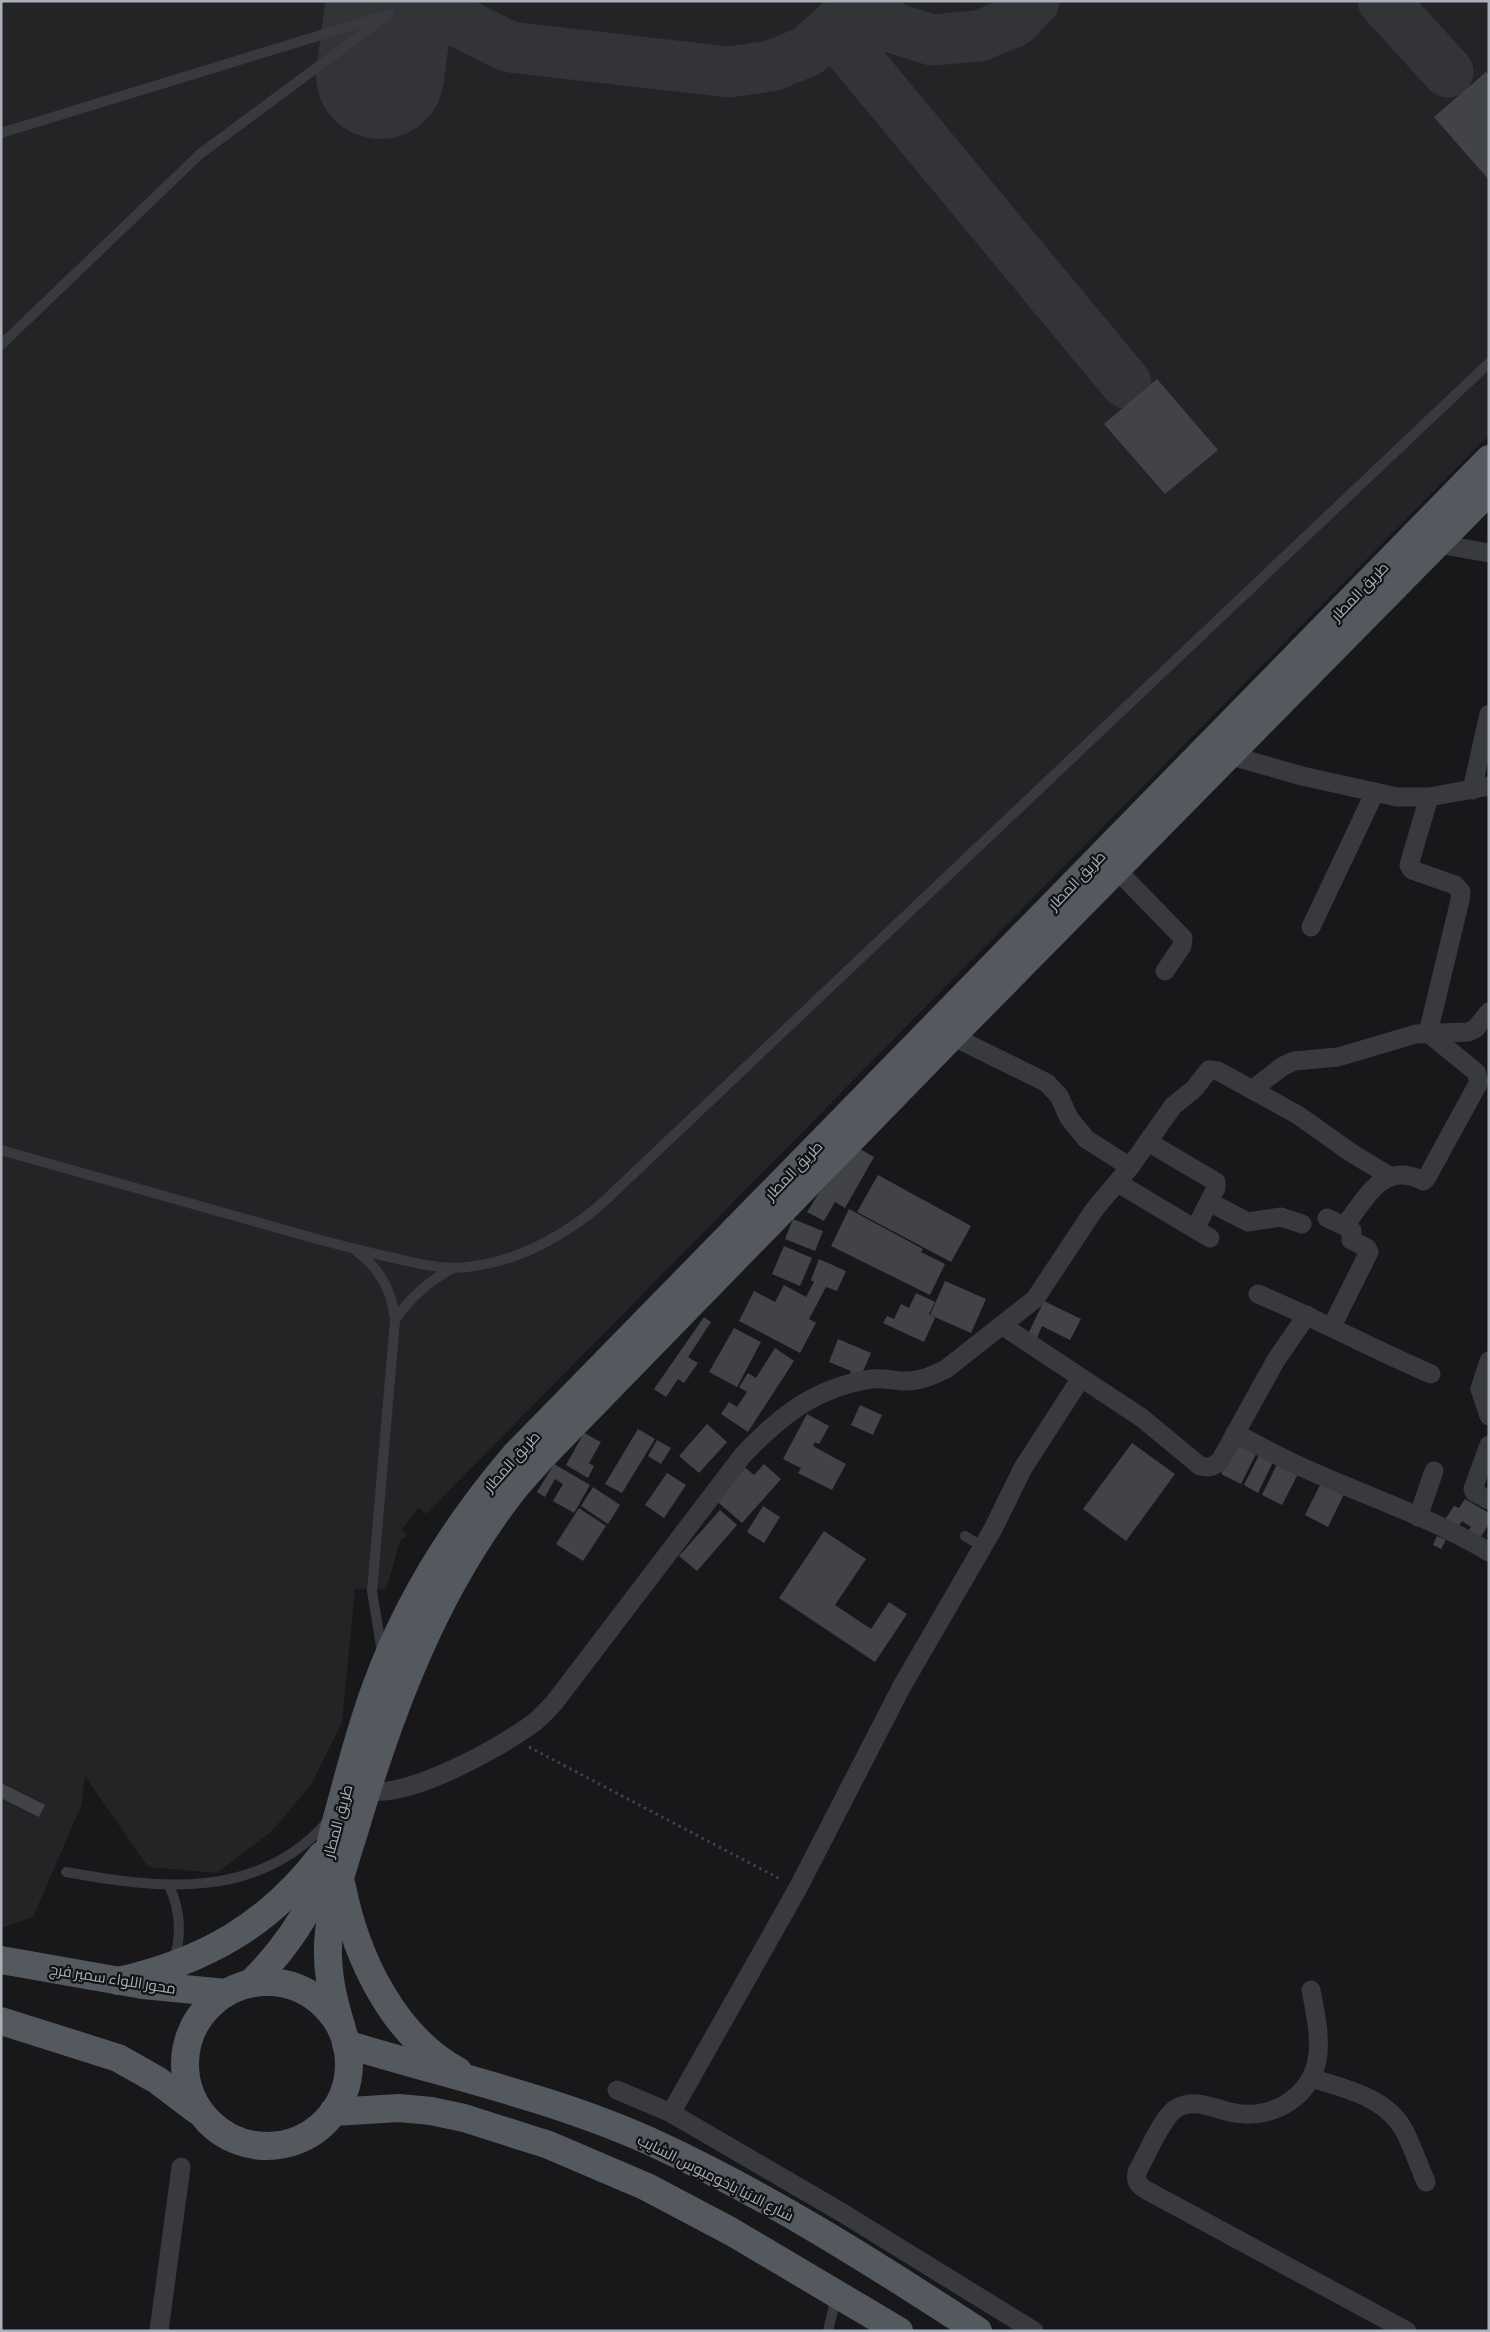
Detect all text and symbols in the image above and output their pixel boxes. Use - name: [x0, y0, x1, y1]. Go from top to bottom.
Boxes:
- street label: طريق المطار: [1326, 558, 1393, 626]
- street label: طريق المطار: [1043, 847, 1110, 915]
- street label: طريق المطار: [760, 1137, 827, 1205]
- street label: طريق المطار: [478, 1427, 544, 1497]
- street label: طريق المطار: [318, 1782, 357, 1861]
- street label: محور اللواء سمير فرج: [48, 1959, 177, 2000]
- street label: شارع الانبا باخوميوس الشايب: [634, 2130, 797, 2227]

